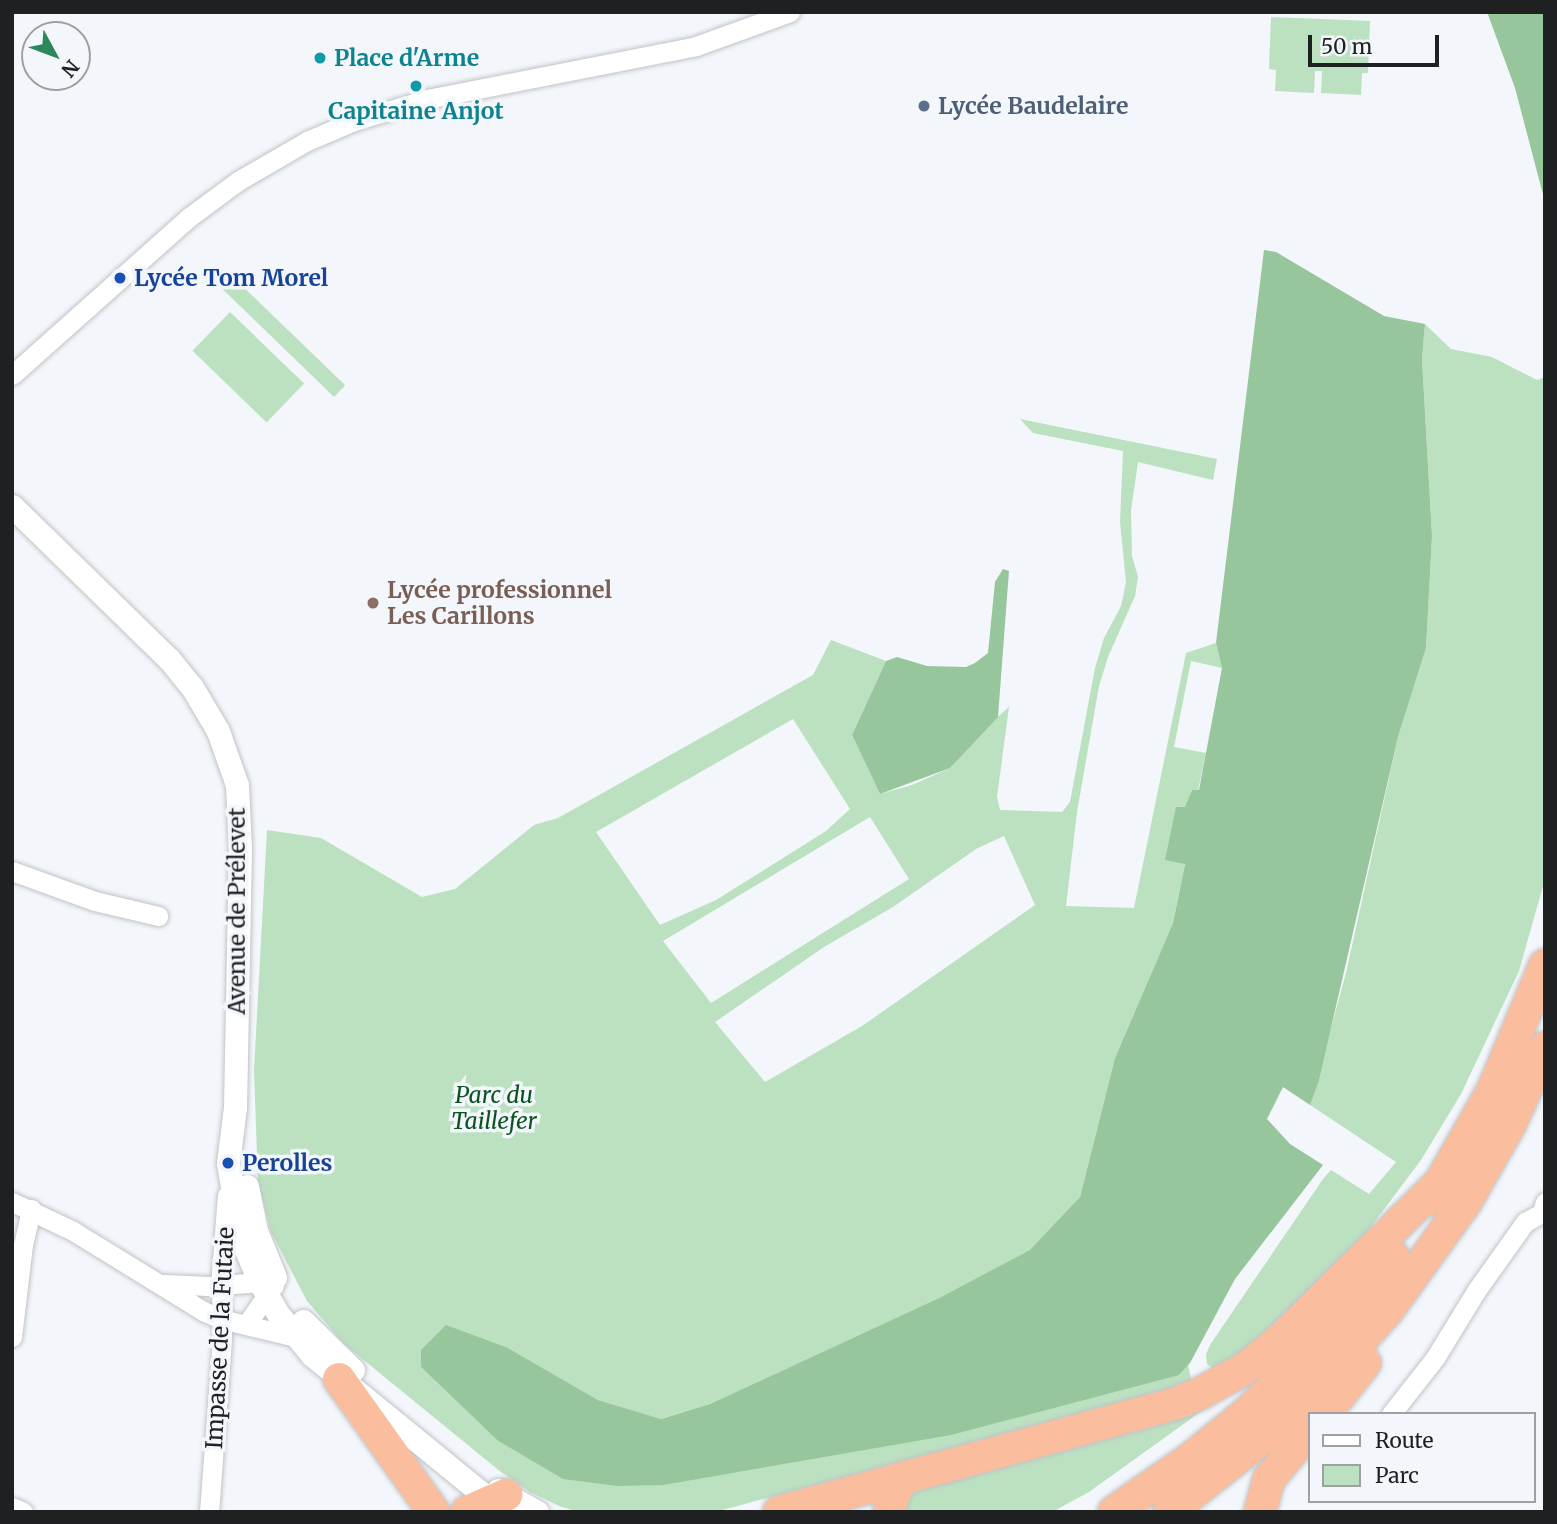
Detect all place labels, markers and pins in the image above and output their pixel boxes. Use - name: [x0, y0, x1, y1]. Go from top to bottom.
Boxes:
- place label: Place d'Arme: [334, 44, 479, 72]
- marker: Place d'Arme: [312, 50, 328, 66]
- marker: Capitaine Anjot: [408, 78, 424, 94]
- place label: Lycée Baudelaire: [938, 92, 1128, 120]
- place label: Capitaine Anjot: [328, 97, 504, 125]
- marker: Lycée Baudelaire: [916, 98, 932, 114]
- place label: Lycée Tom Morel: [134, 264, 328, 292]
- marker: Lycée Tom Morel: [112, 270, 128, 286]
- place label: Lycée professionnel Les Carillons: [387, 576, 612, 630]
- marker: Lycée professionnel Les Carillons: [365, 595, 381, 611]
- place label: Perolles: [242, 1149, 332, 1177]
- marker: Perolles: [220, 1155, 236, 1171]

